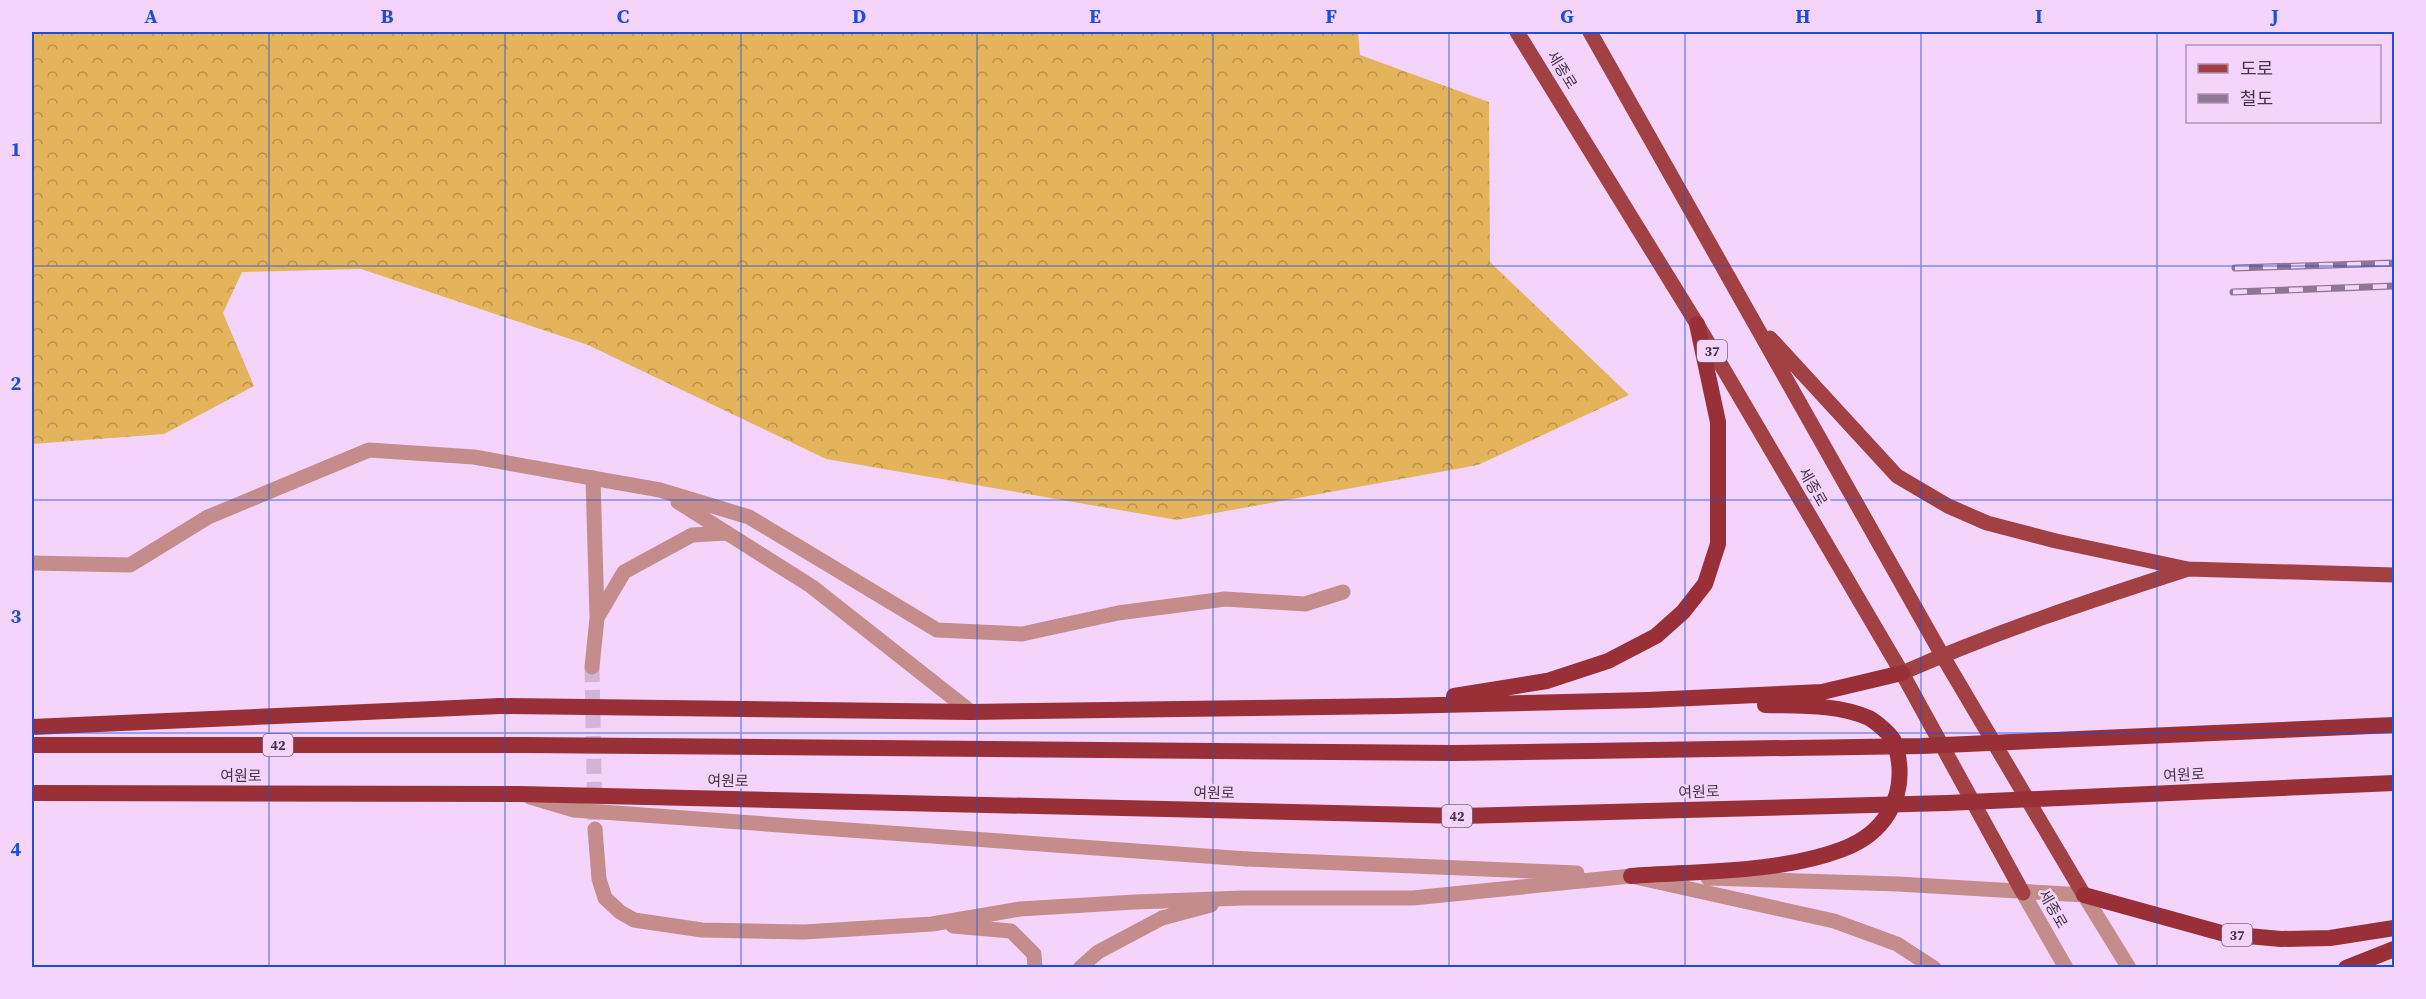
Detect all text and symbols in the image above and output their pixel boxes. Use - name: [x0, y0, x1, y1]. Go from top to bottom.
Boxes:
- text: A: [144, 2, 158, 30]
- text: B: [380, 2, 394, 30]
- text: C: [617, 2, 629, 30]
- text: D: [852, 2, 866, 30]
- text: E: [1089, 2, 1101, 30]
- text: F: [1325, 2, 1337, 30]
- text: G: [1560, 2, 1574, 30]
- text: H: [1795, 2, 1811, 30]
- text: I: [2035, 2, 2043, 30]
- text: J: [2269, 2, 2279, 30]
- legend: [2186, 45, 2381, 123]
- street label: 세종로: [1543, 47, 1582, 93]
- text: 도로: [2240, 56, 2273, 81]
- text: 철도: [2240, 86, 2273, 111]
- text: 1: [11, 135, 21, 163]
- road number: 37: [1697, 340, 1727, 362]
- text: 2: [11, 369, 22, 397]
- street label: 세종로: [1794, 464, 1833, 510]
- text: 3: [11, 602, 22, 630]
- road number: 42: [263, 734, 293, 756]
- street label: 여원로: [2163, 763, 2205, 786]
- street label: 여원로: [220, 765, 262, 786]
- street label: 여원로: [707, 770, 749, 791]
- street label: 여원로: [1678, 780, 1720, 803]
- street label: 여원로: [1193, 782, 1235, 803]
- road number: 42: [1442, 805, 1472, 827]
- text: 4: [11, 835, 22, 863]
- street label: 세종로: [2034, 886, 2073, 932]
- road number: 37: [2222, 924, 2252, 946]

